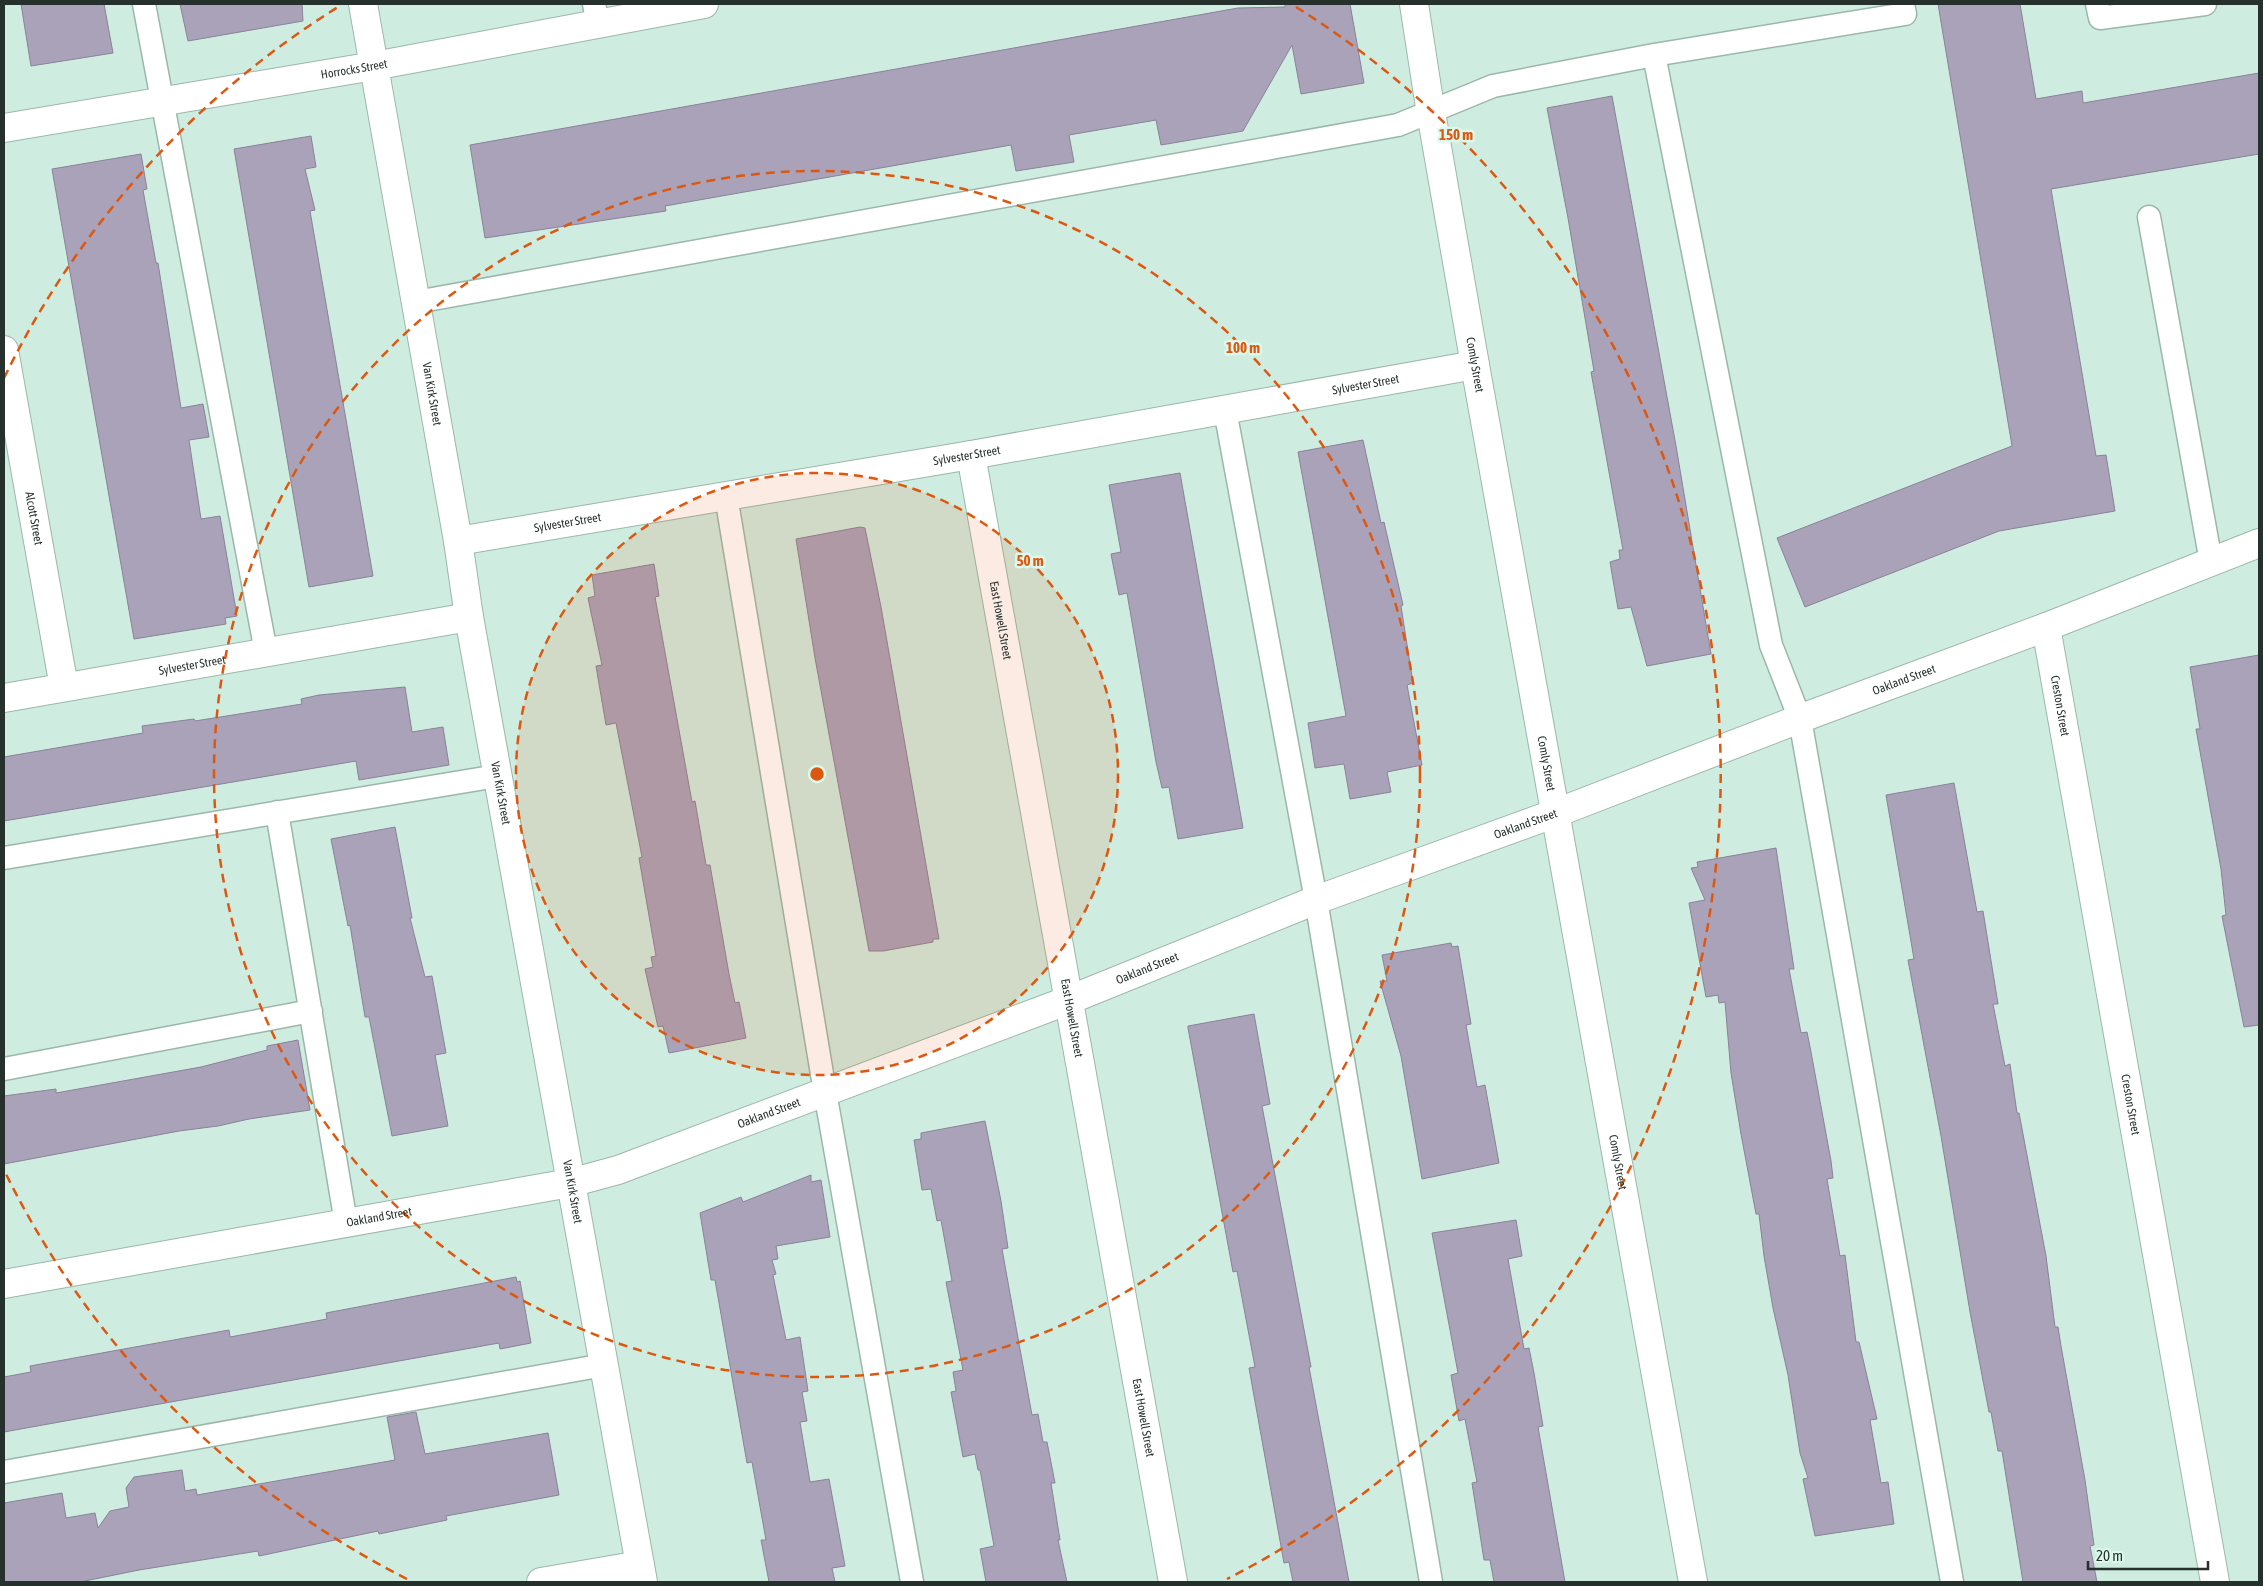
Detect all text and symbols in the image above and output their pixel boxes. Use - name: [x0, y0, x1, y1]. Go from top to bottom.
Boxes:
- street label: Horrocks Street: [320, 57, 389, 82]
- text: 150 m: [1439, 126, 1473, 143]
- street label: Comly Street: [1463, 336, 1487, 394]
- text: 100 m: [1226, 339, 1260, 356]
- street label: Van Kirk Street: [420, 361, 445, 427]
- street label: Sylvester Street: [1331, 372, 1401, 397]
- street label: Sylvester Street: [932, 443, 1002, 468]
- street label: Alcott Street: [22, 491, 46, 547]
- street label: Sylvester Street: [533, 510, 603, 535]
- text: 50 m: [1017, 552, 1044, 569]
- street label: East Howell Street: [987, 580, 1015, 661]
- street label: Sylvester Street: [158, 652, 227, 678]
- street label: Oakland Street: [1871, 662, 1938, 698]
- street label: Creston Street: [2048, 674, 2072, 738]
- street label: Comly Street: [1535, 735, 1558, 793]
- street label: Van Kirk Street: [488, 760, 513, 826]
- centre of rings: [808, 765, 826, 783]
- street label: Oakland Street: [1492, 806, 1560, 842]
- street label: Oakland Street: [1114, 949, 1181, 987]
- street label: East Howell Street: [1058, 978, 1086, 1059]
- street label: Creston Street: [2118, 1073, 2143, 1137]
- street label: Oakland Street: [736, 1095, 803, 1131]
- street label: Comly Street: [1606, 1134, 1630, 1191]
- street label: Van Kirk Street: [560, 1159, 585, 1225]
- street label: Oakland Street: [345, 1204, 413, 1230]
- street label: East Howell Street: [1130, 1377, 1158, 1459]
- scale bar: [2088, 1538, 2208, 1570]
- text: 20 m: [2096, 1547, 2123, 1564]

